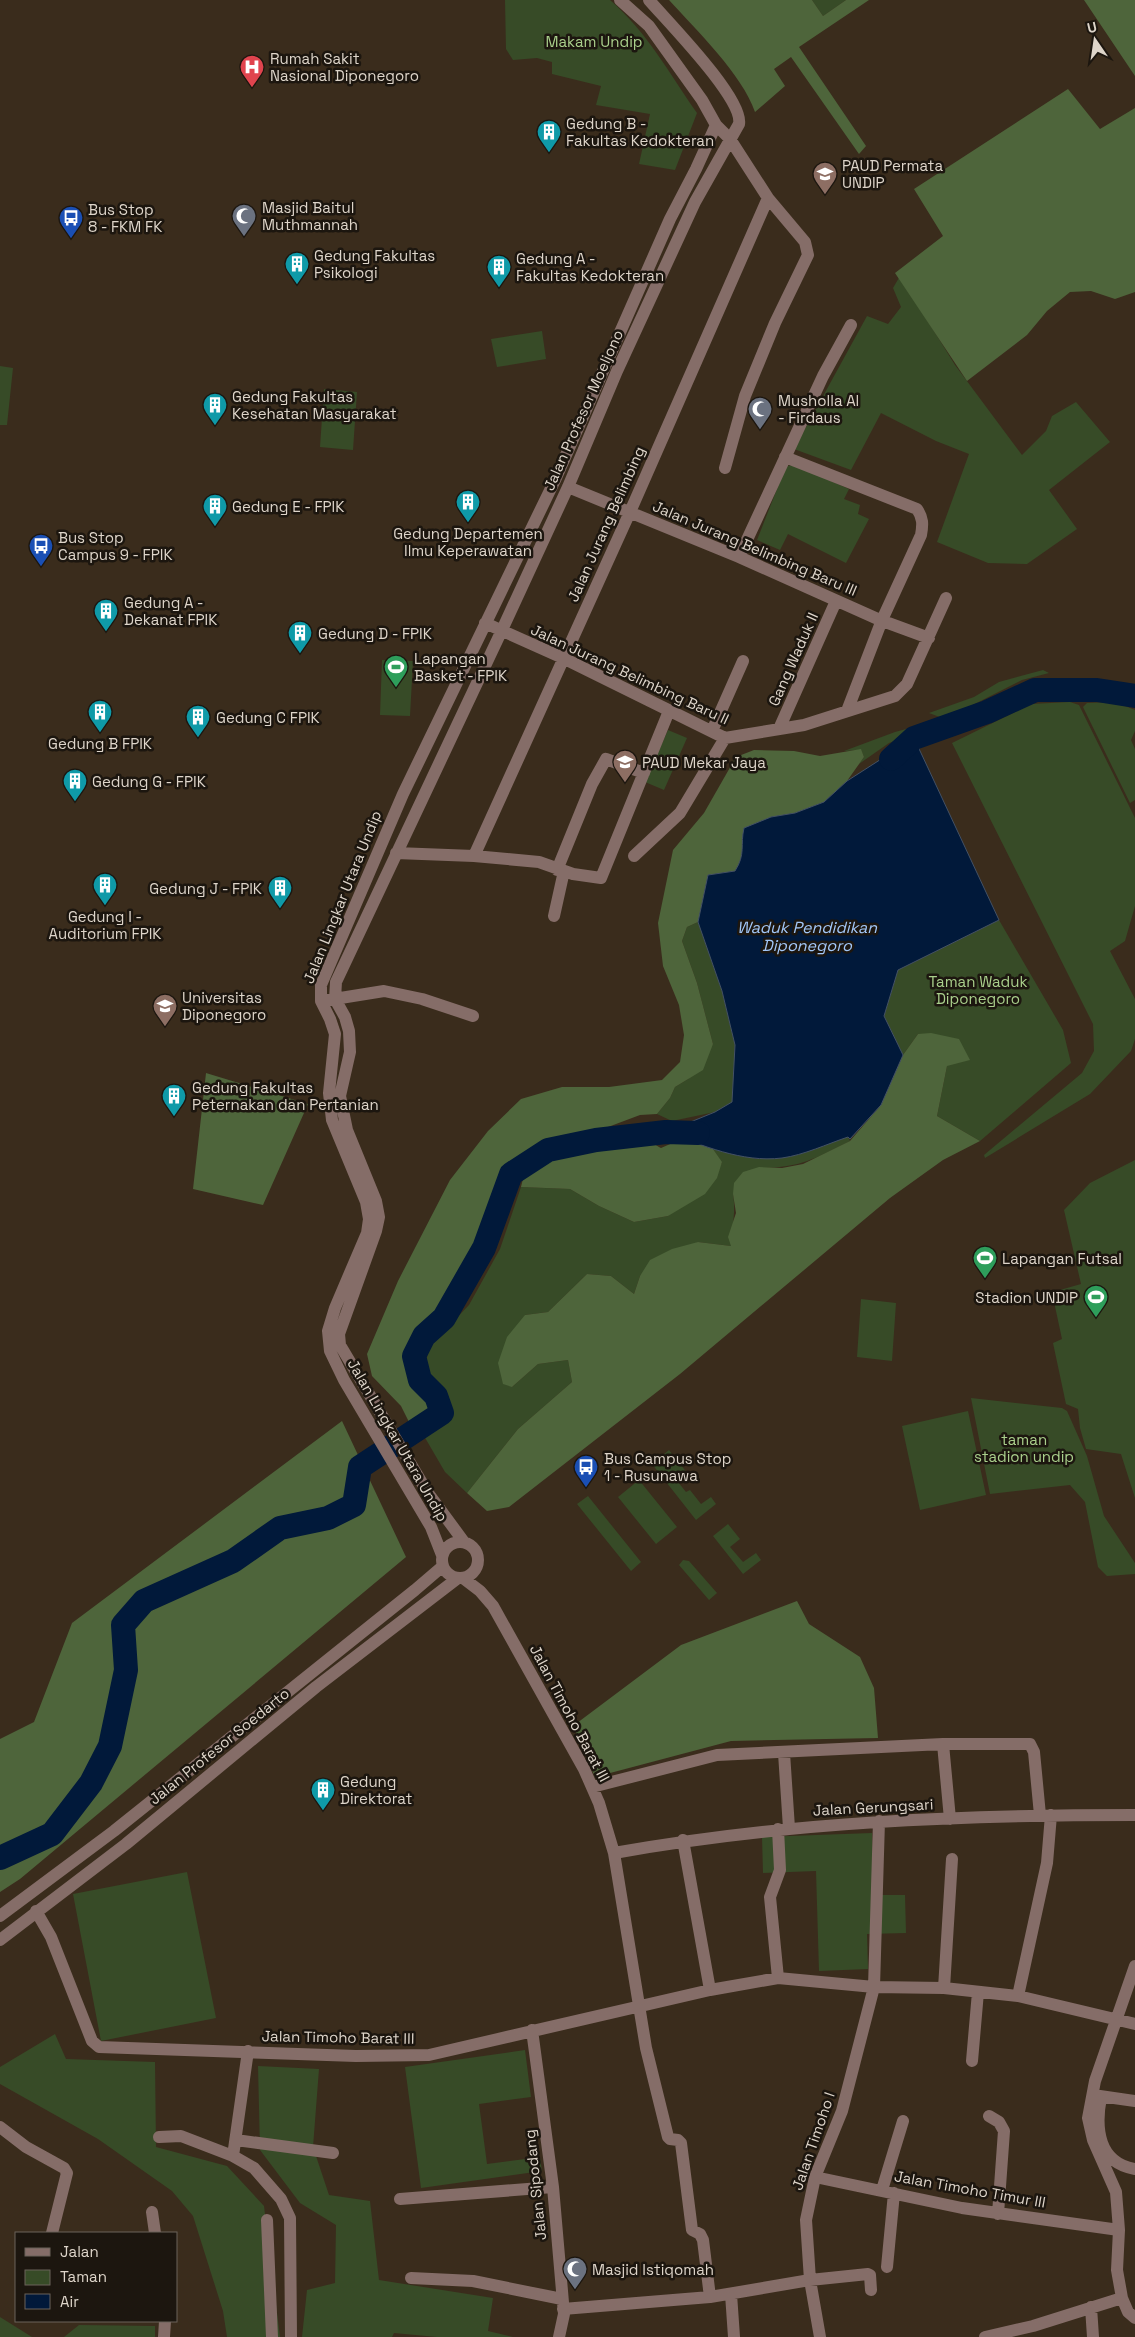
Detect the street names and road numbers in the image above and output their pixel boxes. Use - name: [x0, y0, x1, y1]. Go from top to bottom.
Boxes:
- street label: Jalan Profesor Moeljono: [539, 327, 627, 493]
- street label: Jalan Jurang Belimbing: [563, 443, 649, 605]
- street label: Jalan Jurang Belimbing Baru III: [650, 496, 860, 600]
- street label: Gang Waduk II: [764, 609, 822, 709]
- street label: Jalan Jurang Belimbing Baru II: [528, 620, 732, 728]
- street label: Jalan Lingkar Utara Undip: [299, 808, 385, 986]
- street label: Jalan Lingkar Utara Undip: [344, 1355, 452, 1525]
- street label: Jalan Timoho Barat III: [526, 1641, 614, 1785]
- street label: Jalan Profesor Soedarto: [145, 1684, 293, 1808]
- street label: Jalan Gerungsari: [812, 1794, 934, 1820]
- street label: Jalan Timoho Barat III: [261, 2026, 415, 2048]
- street label: Jalan Timoho I: [787, 2089, 839, 2193]
- street label: Jalan Sipodang: [520, 2129, 550, 2241]
- street label: Jalan Timoho Timur III: [893, 2166, 1047, 2212]

